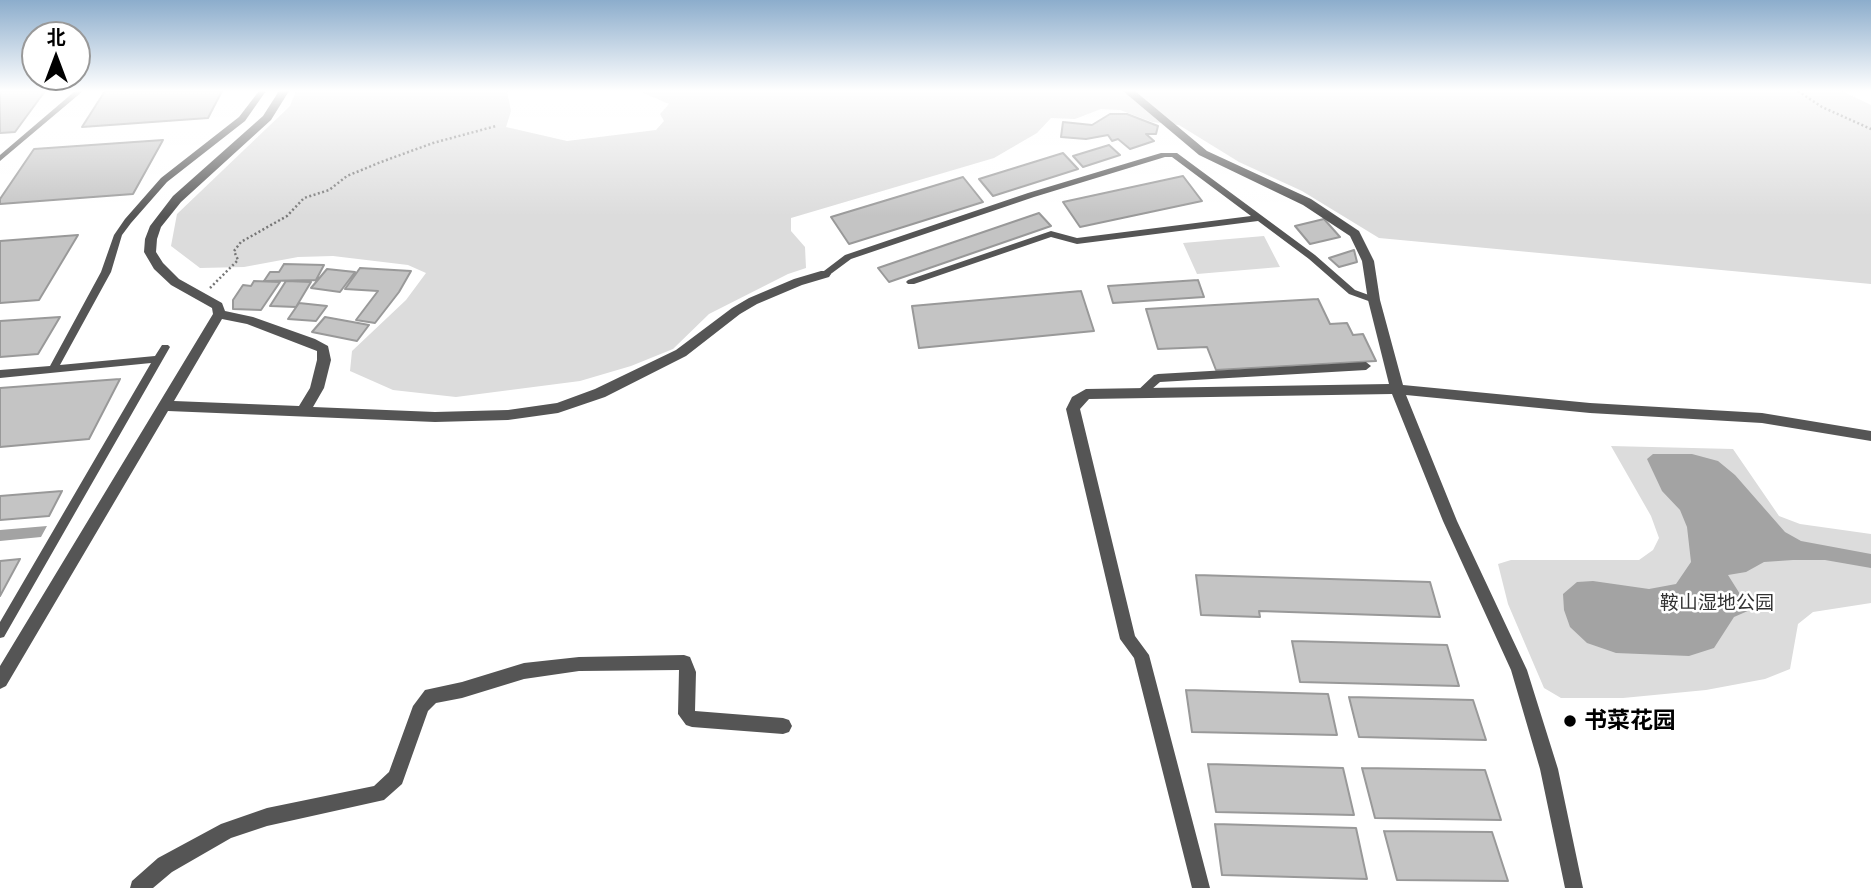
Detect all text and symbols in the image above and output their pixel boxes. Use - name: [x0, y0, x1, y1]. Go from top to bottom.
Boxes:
- north arrow: [21, 21, 91, 91]
- text: 北: [46, 24, 66, 50]
- park label: 鞍山湿地公园: [1660, 593, 1774, 615]
- place label: 书菜花园: [1584, 707, 1676, 735]
- marker: 书菜花园: [1562, 713, 1578, 729]

